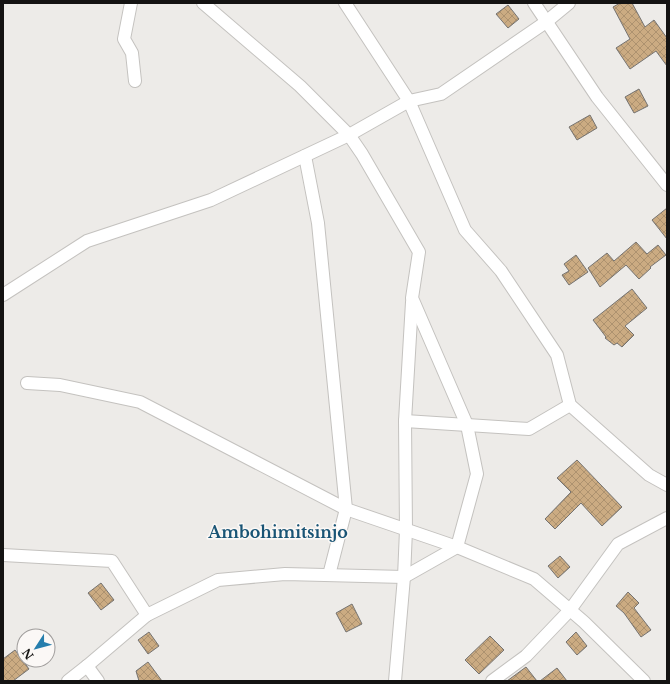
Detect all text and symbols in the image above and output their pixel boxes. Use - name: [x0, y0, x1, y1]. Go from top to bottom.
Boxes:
- district label: Ambohimitsinjo: [207, 522, 348, 542]
- north arrow: [16, 628, 56, 668]
- text: N: [19, 645, 37, 662]

